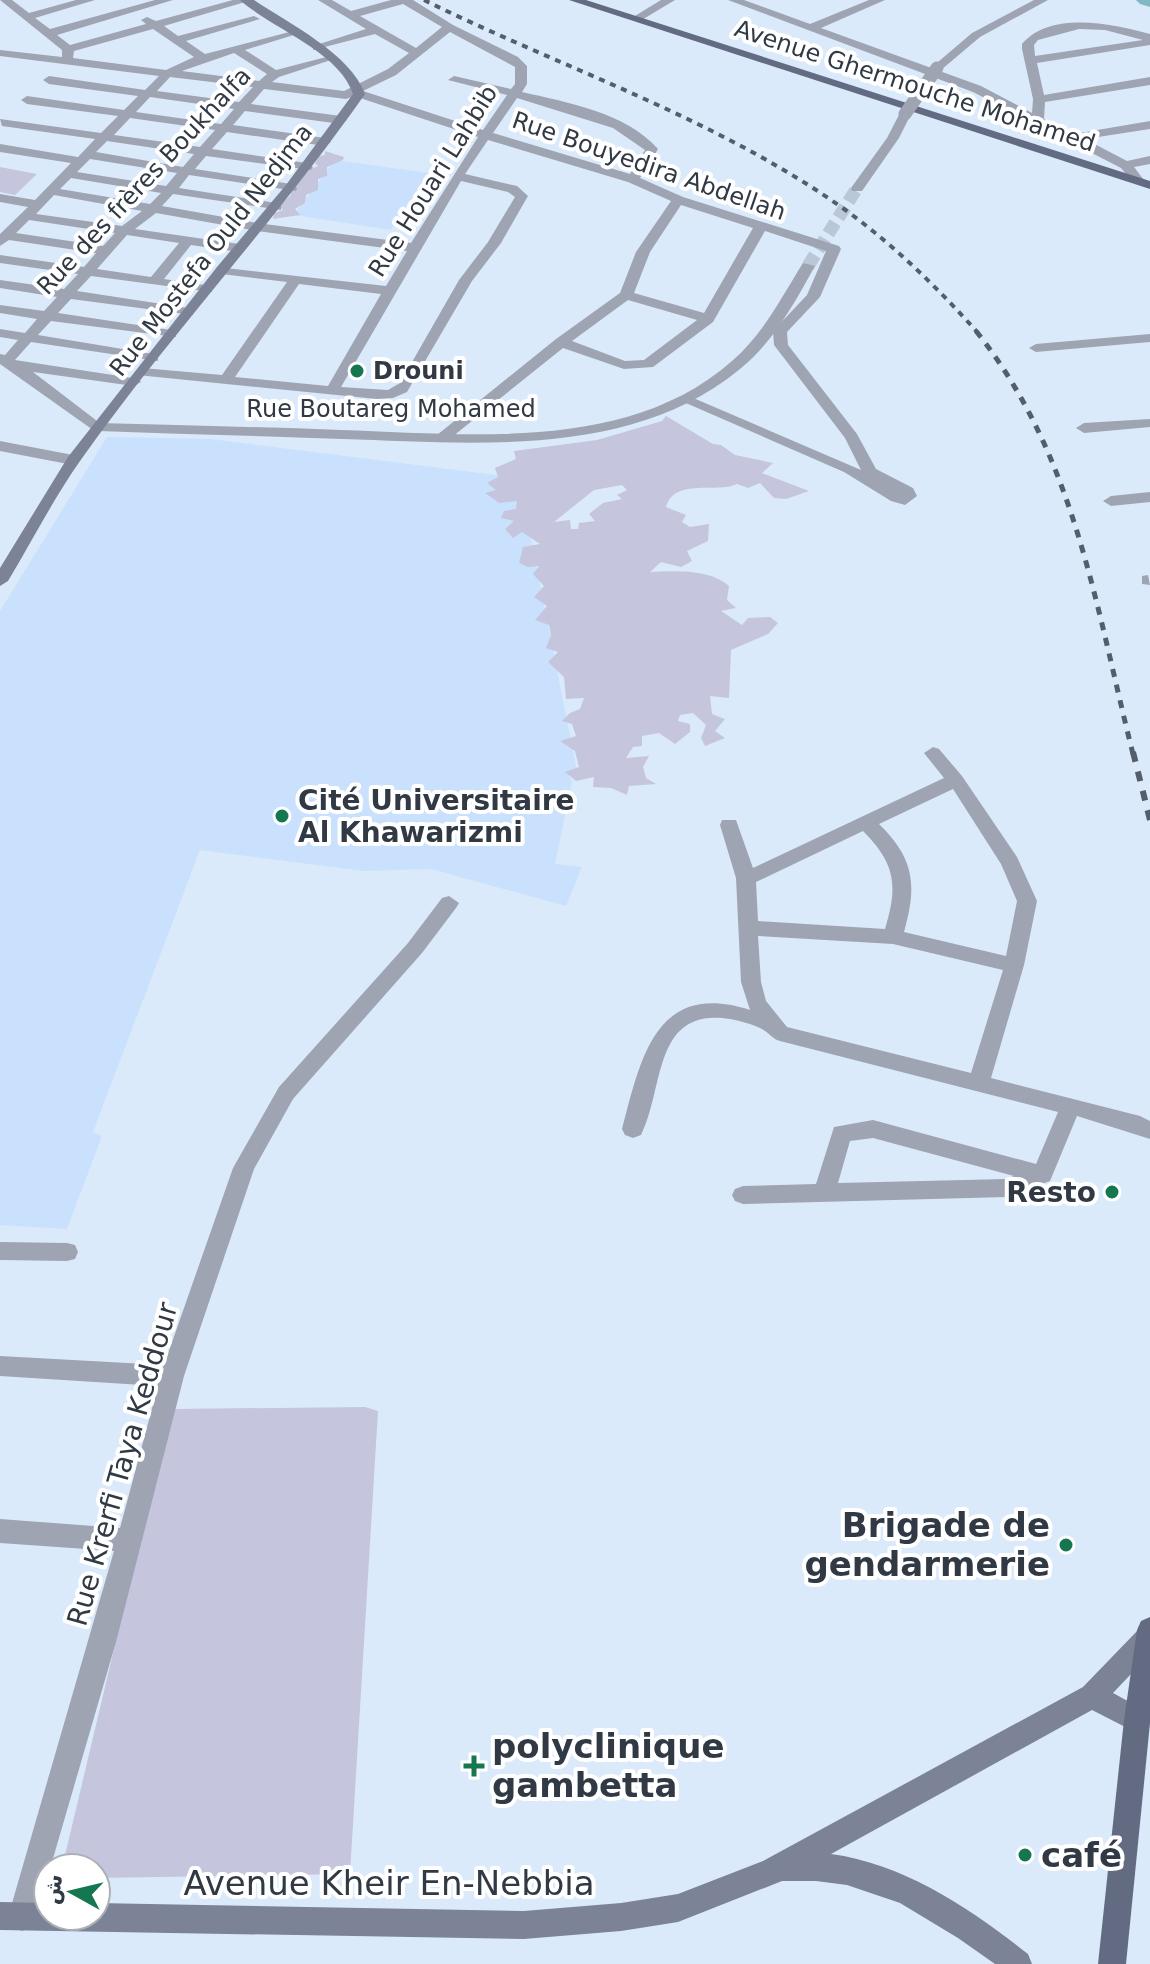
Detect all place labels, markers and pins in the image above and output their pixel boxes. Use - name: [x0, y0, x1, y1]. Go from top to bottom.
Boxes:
- place label: Drouni: [373, 357, 464, 385]
- marker: Drouni: [348, 362, 366, 380]
- place label: Cité Universitaire Al Khawarizmi: [298, 784, 575, 849]
- marker: Cité Universitaire Al Khawarizmi: [273, 807, 291, 825]
- place label: Resto: [1006, 1176, 1096, 1209]
- marker: Resto: [1103, 1183, 1121, 1201]
- place label: Brigade de gendarmerie: [804, 1505, 1050, 1584]
- marker: Brigade de gendarmerie: [1057, 1536, 1075, 1554]
- place label: polyclinique gambetta: [492, 1726, 724, 1805]
- marker: polyclinique gambetta: [463, 1755, 485, 1777]
- place label: café: [1041, 1835, 1122, 1875]
- marker: café: [1016, 1846, 1034, 1864]

